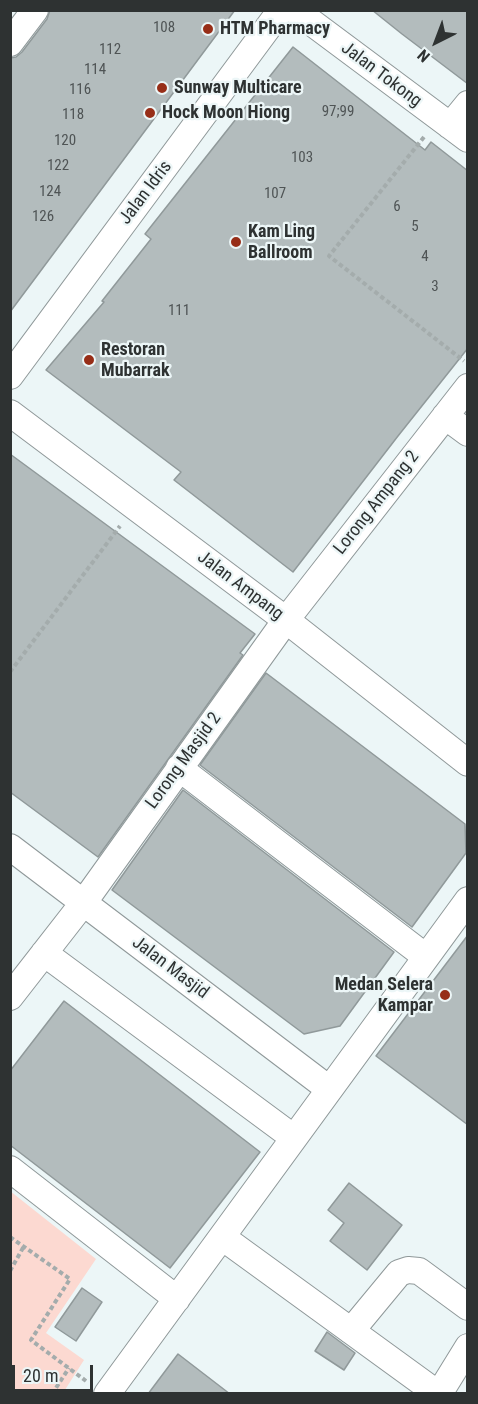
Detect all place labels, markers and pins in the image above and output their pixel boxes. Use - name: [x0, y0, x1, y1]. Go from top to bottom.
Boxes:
- place label: HTM Pharmacy: [220, 18, 330, 40]
- marker: HTM Pharmacy: [201, 22, 215, 36]
- place label: Sunway Multicare: [174, 77, 302, 99]
- marker: Sunway Multicare: [155, 81, 169, 95]
- place label: Hock Moon Hiong: [162, 102, 290, 124]
- marker: Hock Moon Hiong: [143, 106, 157, 120]
- place label: Kam Ling Ballroom: [248, 221, 315, 264]
- marker: Kam Ling Ballroom: [229, 235, 243, 249]
- place label: Restoran Mubarrak: [101, 339, 170, 382]
- marker: Restoran Mubarrak: [82, 353, 96, 367]
- place label: Medan Selera Kampar: [335, 974, 433, 1016]
- marker: Medan Selera Kampar: [438, 988, 452, 1002]

